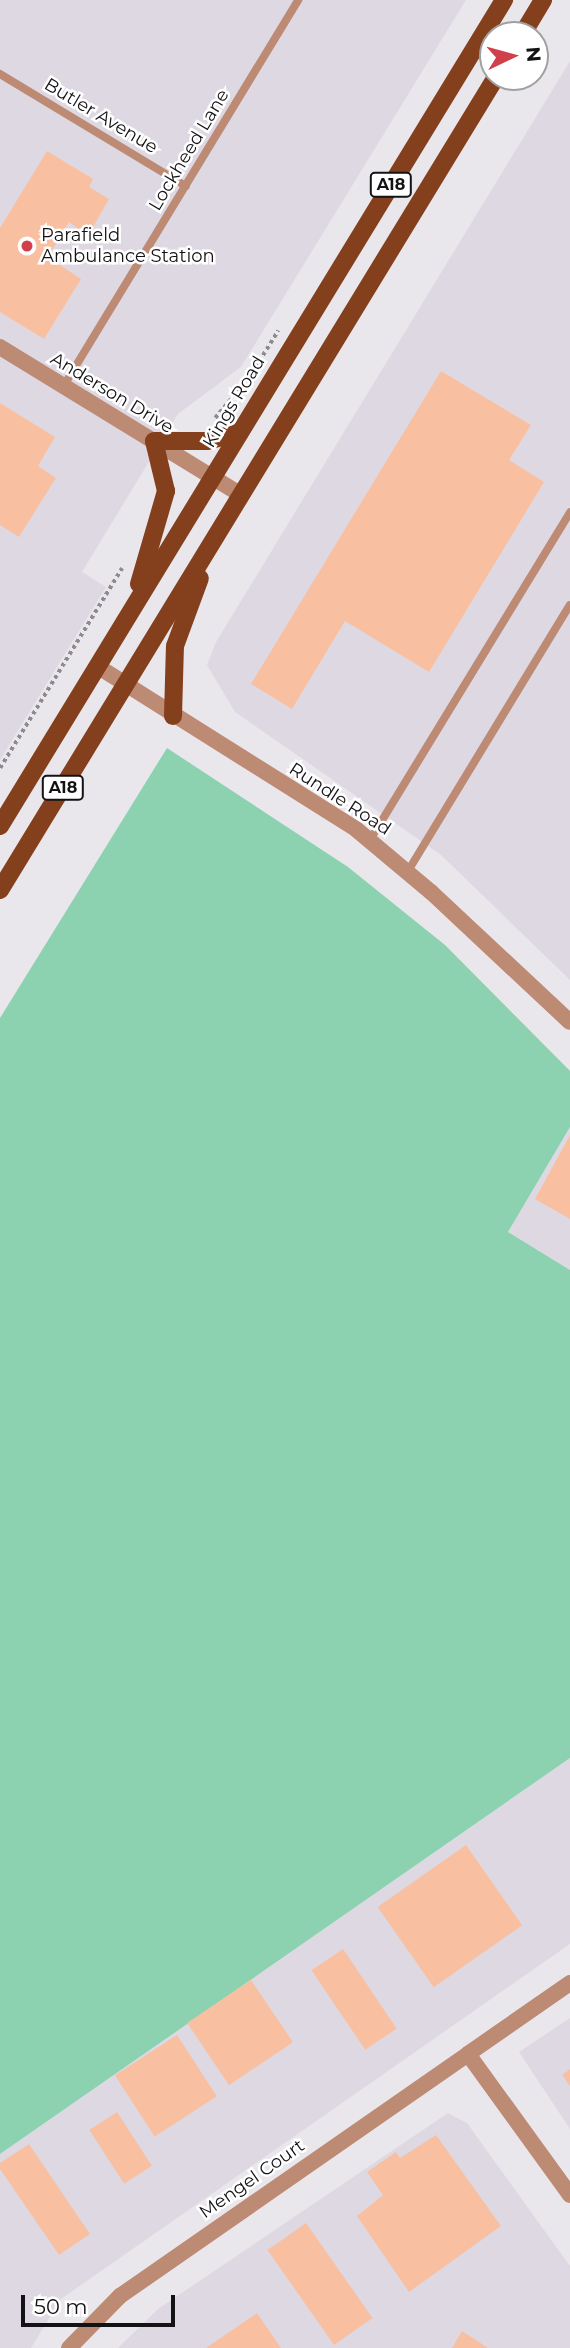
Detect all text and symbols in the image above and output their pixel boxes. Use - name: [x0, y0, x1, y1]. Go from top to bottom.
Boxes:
- north arrow: [479, 21, 549, 91]
- text: N: [521, 46, 546, 63]
- street label: Butler Avenue: [40, 74, 162, 158]
- street label: Lockheed Lane: [144, 85, 234, 215]
- road number: A18: [368, 172, 414, 197]
- place label: Parafield Ambulance Station: [41, 225, 215, 268]
- marker: Parafield Ambulance Station: [19, 238, 35, 254]
- street label: Anderson Drive: [47, 348, 177, 438]
- street label: Kings Road: [198, 352, 270, 452]
- street label: Rundle Road: [285, 758, 395, 840]
- road number: A18: [40, 776, 86, 800]
- street label: Mengel Court: [195, 2135, 309, 2223]
- scale bar: [24, 2282, 178, 2326]
- text: 50 m: [34, 2294, 88, 2319]

